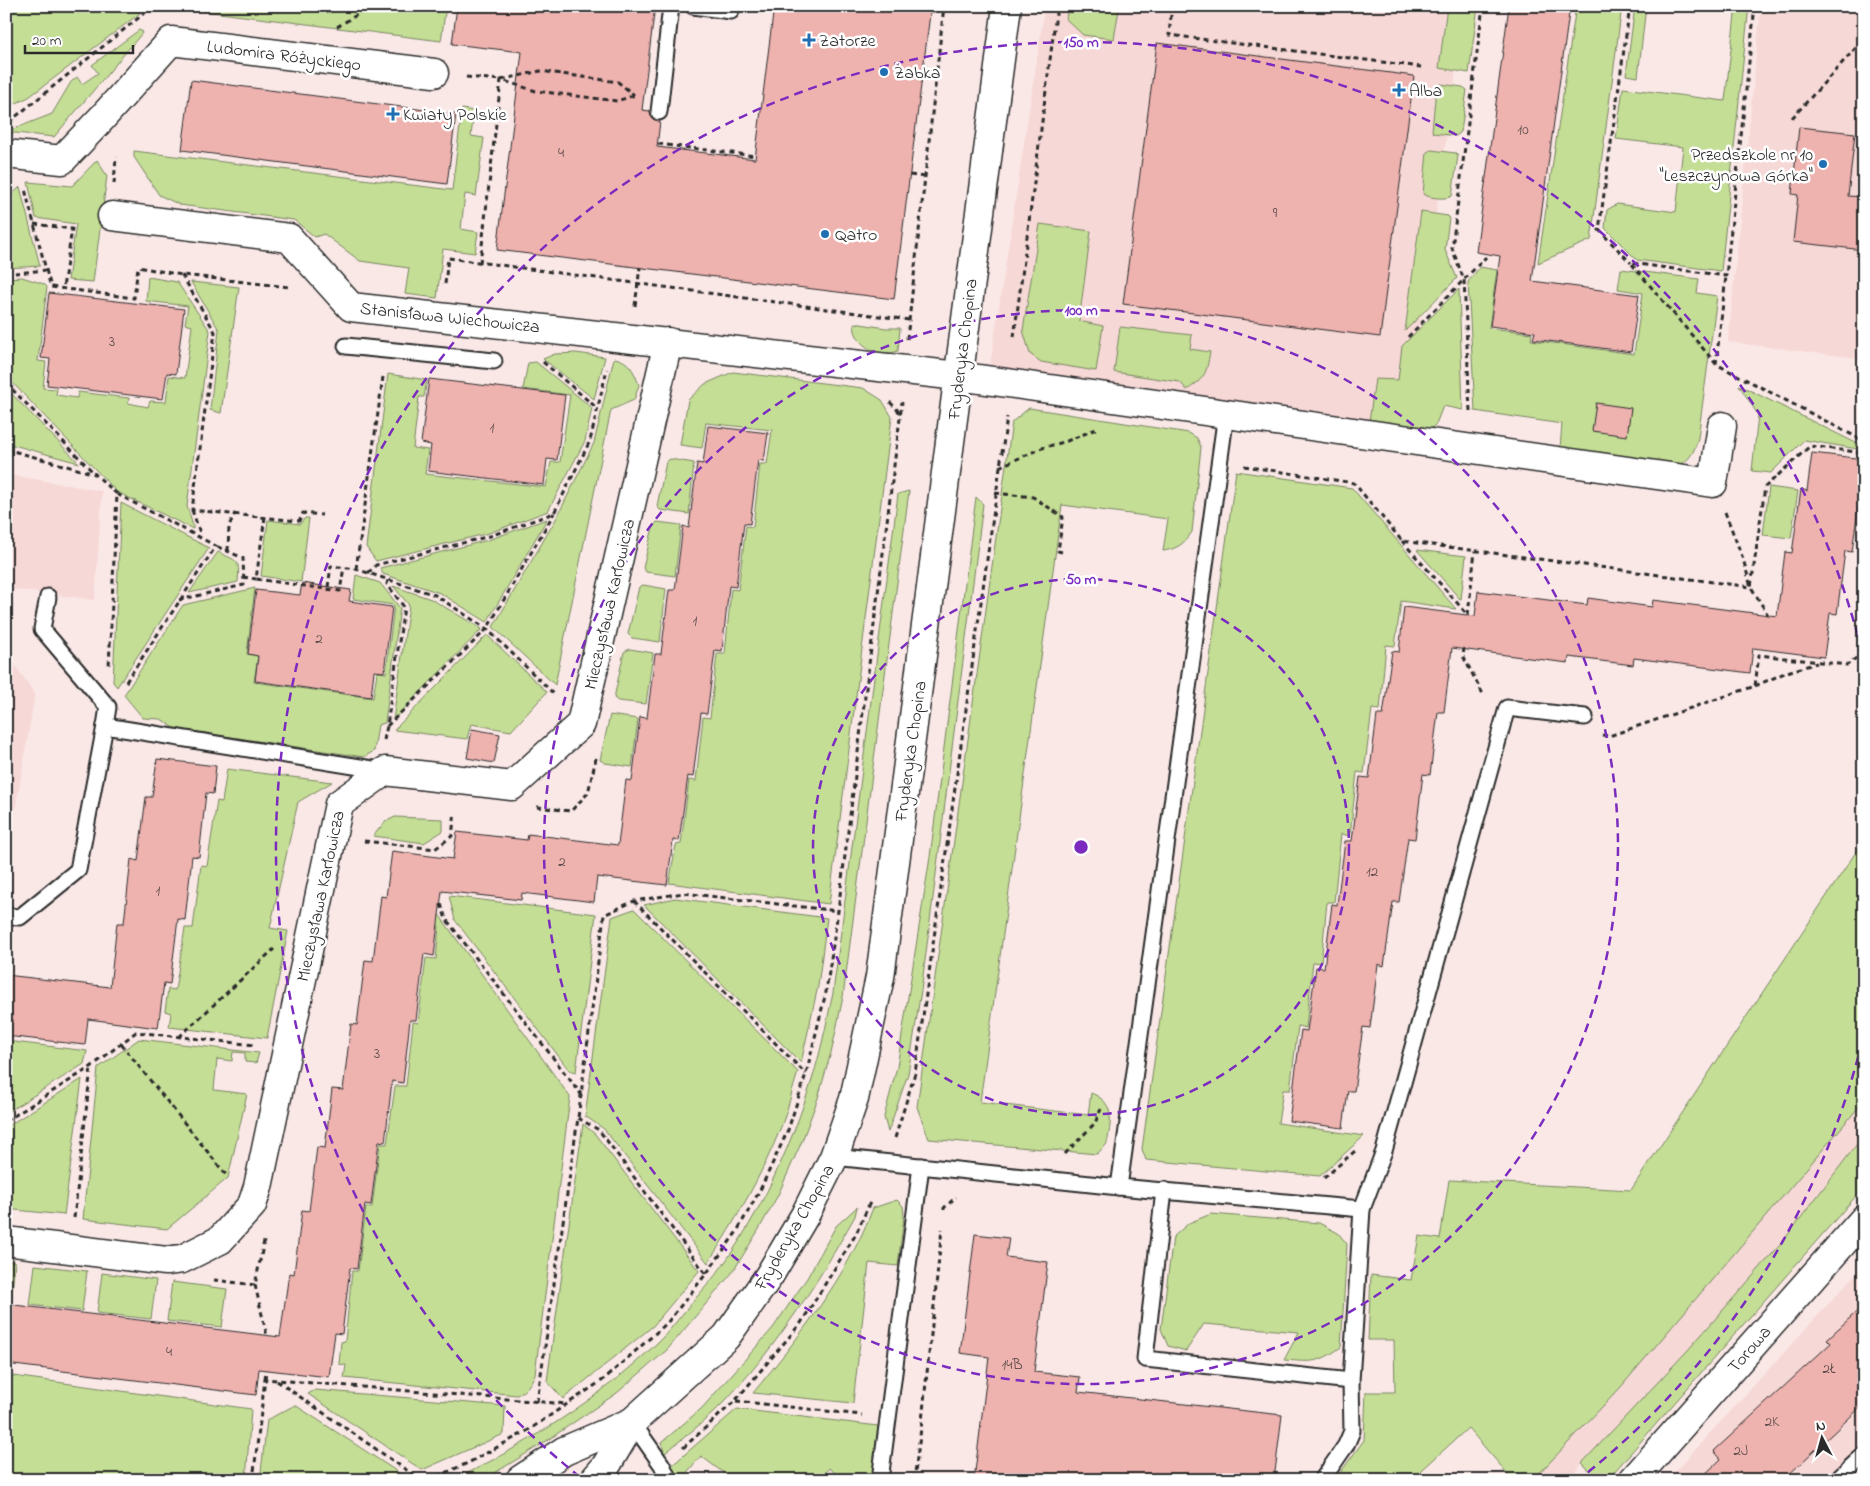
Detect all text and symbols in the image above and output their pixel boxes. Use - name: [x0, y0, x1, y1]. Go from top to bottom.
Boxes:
- scale bar: [25, 22, 132, 54]
- place label: Zatorze: [819, 29, 876, 55]
- text: 20 m: [32, 30, 62, 52]
- text: 150 m: [1063, 32, 1099, 54]
- marker: Zatorze: [803, 34, 815, 46]
- street label: Ludomira Różyckiego: [205, 35, 362, 80]
- place label: Żabka: [894, 61, 941, 87]
- marker: Żabka: [878, 66, 890, 78]
- place label: Alba: [1409, 79, 1442, 105]
- marker: Alba: [1393, 84, 1405, 96]
- place label: Kwiaty Polskie: [403, 103, 508, 129]
- marker: Kwiaty Polskie: [387, 108, 399, 120]
- house number: 10: [1517, 119, 1529, 141]
- house number: 4: [558, 142, 564, 164]
- place label: Przedszkole nr 10 "Leszczynowa Górka": [1659, 143, 1813, 190]
- marker: Przedszkole nr 10 "Leszczynowa Górka": [1817, 158, 1829, 170]
- house number: 9: [1273, 202, 1278, 224]
- place label: Qatro: [835, 223, 877, 249]
- marker: Qatro: [819, 228, 831, 240]
- street label: Fryderyka Chopina: [942, 277, 986, 422]
- street label: Stanisława Wiechowicza: [359, 297, 541, 341]
- text: 100 m: [1064, 300, 1098, 322]
- house number: 3: [109, 331, 115, 353]
- house number: 1: [490, 417, 495, 439]
- street label: Mieczysława Karłowicza: [579, 516, 643, 692]
- text: 50 m: [1066, 569, 1097, 591]
- house number: 1: [693, 610, 698, 632]
- house number: 2: [315, 628, 323, 650]
- street label: Fryderyka Chopina: [889, 679, 935, 824]
- street label: Mieczysława Karłowicza: [291, 808, 353, 984]
- centre of rings: [1072, 838, 1090, 856]
- house number: 2: [558, 851, 566, 873]
- house number: 12: [1366, 861, 1379, 883]
- house number: 1: [156, 880, 161, 902]
- house number: 3: [374, 1043, 380, 1065]
- street label: Fryderyka Chopina: [749, 1160, 842, 1297]
- street label: Torowa: [1723, 1321, 1779, 1380]
- house number: 4: [166, 1341, 172, 1363]
- house number: 14B: [1001, 1354, 1023, 1376]
- house number: 2Ł: [1822, 1358, 1836, 1380]
- house number: 2K: [1765, 1411, 1780, 1433]
- north arrow: [1798, 1414, 1848, 1464]
- text: N: [1815, 1416, 1827, 1437]
- house number: 2J: [1734, 1440, 1748, 1462]

